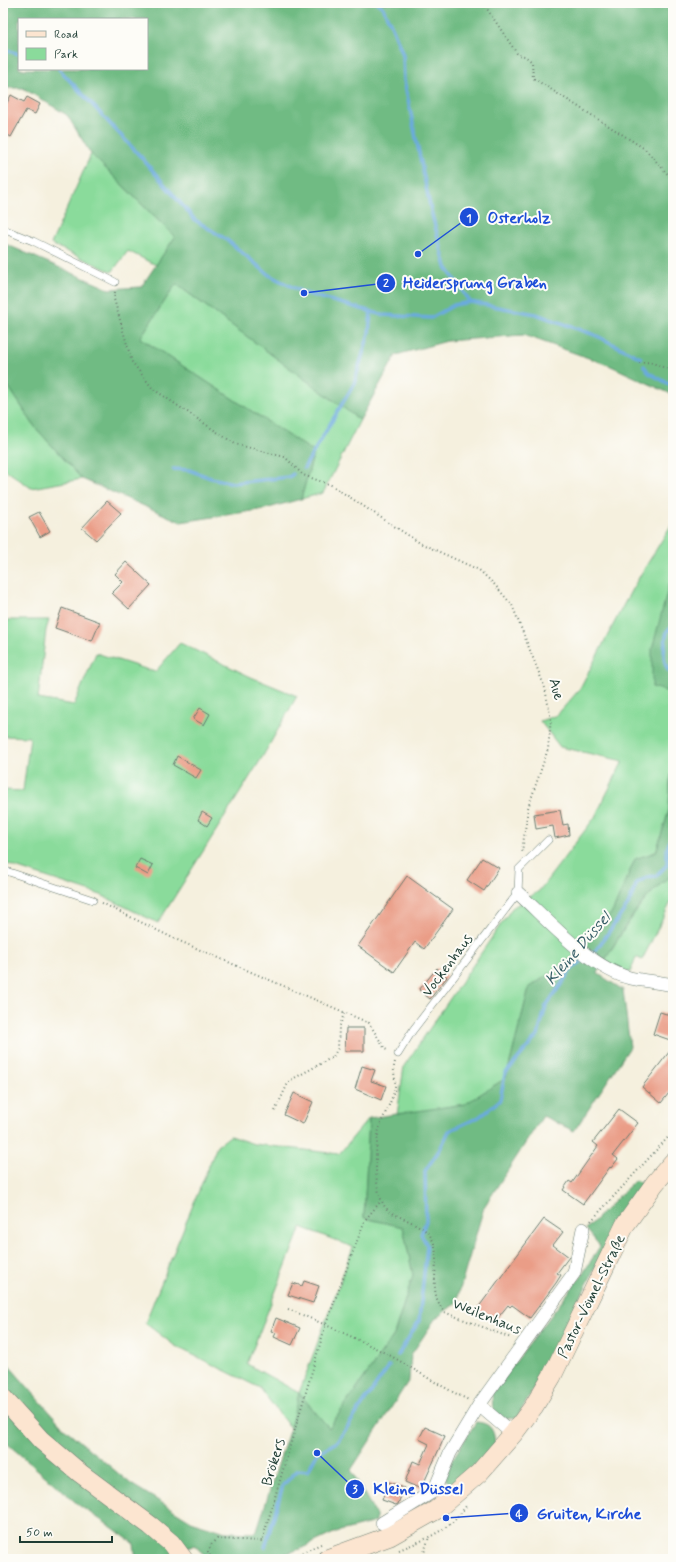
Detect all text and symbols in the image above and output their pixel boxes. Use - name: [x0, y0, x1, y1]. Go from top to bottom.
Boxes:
- legend: [18, 18, 148, 70]
- text: Road: [54, 27, 78, 43]
- text: Park: [54, 47, 78, 63]
- callout: Osterholz: [459, 203, 559, 231]
- text: Osterholz: [487, 208, 551, 229]
- text: 1: [466, 211, 472, 227]
- callout: Heidersprung Graben: [376, 269, 555, 297]
- text: Heidersprung Graben: [403, 273, 547, 295]
- text: 2: [383, 276, 389, 292]
- street label: Aue: [543, 676, 569, 703]
- water label: Kleine Düssel: [541, 906, 617, 990]
- street label: Vockenhaus: [418, 930, 478, 1001]
- street label: Pastor-Vömel-Straße: [553, 1231, 631, 1362]
- street label: Weilenhaus: [449, 1294, 524, 1340]
- street label: Brökers: [257, 1436, 291, 1489]
- callout: Kleine Düssel: [345, 1475, 471, 1503]
- text: Kleine Düssel: [373, 1479, 463, 1500]
- text: 3: [352, 1482, 358, 1498]
- callout: Gruiten, Kirche: [509, 1499, 649, 1527]
- text: Gruiten, Kirche: [537, 1504, 641, 1525]
- text: 4: [516, 1507, 523, 1523]
- scale bar: [20, 1518, 112, 1544]
- text: 50 m: [26, 1525, 53, 1541]

